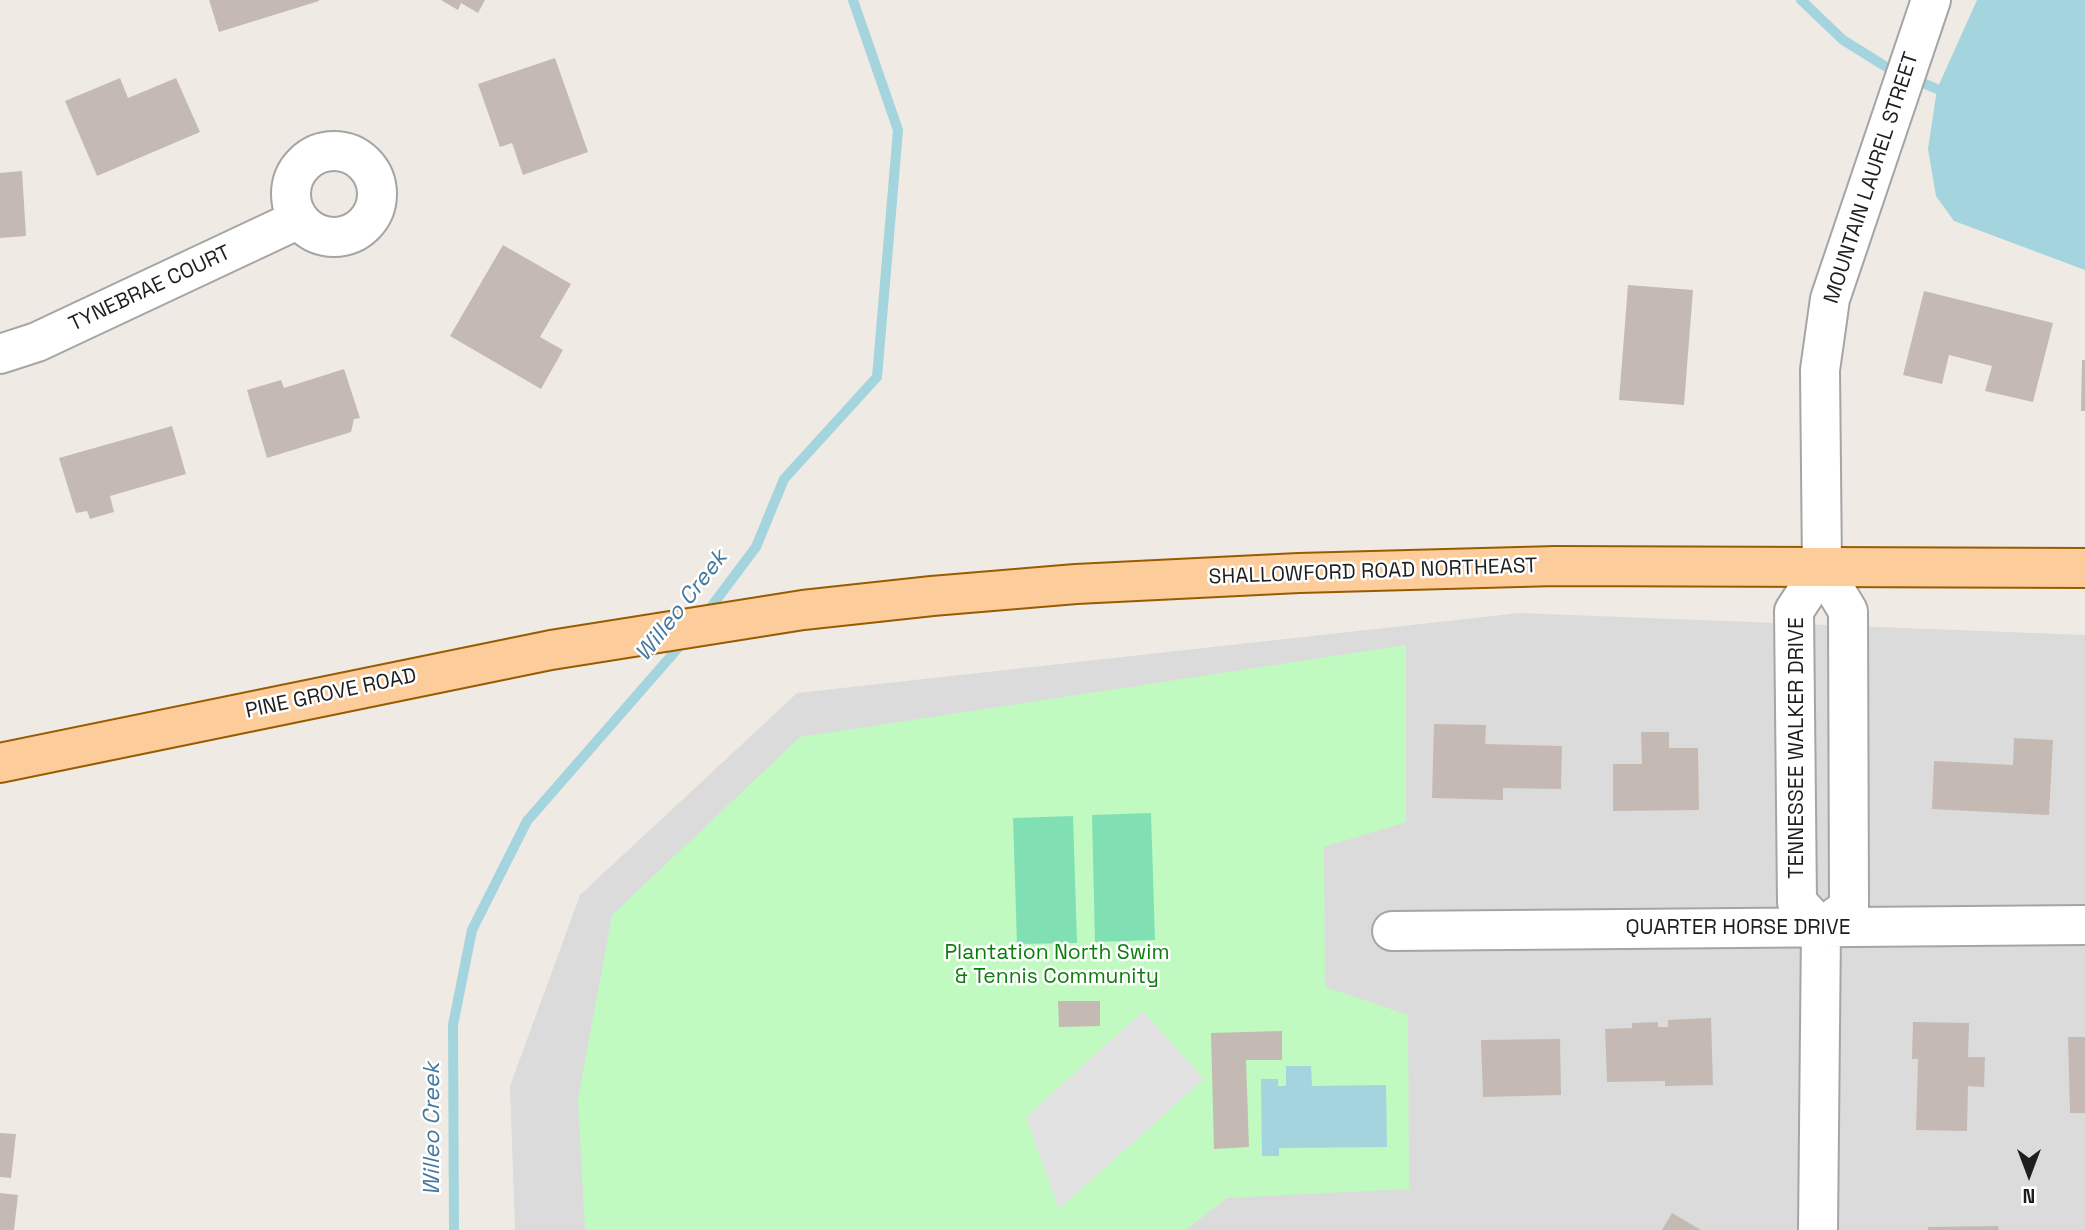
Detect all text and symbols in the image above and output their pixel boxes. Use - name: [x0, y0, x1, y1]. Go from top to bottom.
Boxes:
- street label: MOUNTAIN LAUREL STREET: [1819, 49, 1925, 307]
- street label: TYNEBRAE COURT: [65, 241, 235, 337]
- water label: Willeo Creek: [630, 545, 734, 667]
- street label: SHALLOWFORD ROAD NORTHEAST: [1208, 554, 1538, 590]
- street label: TENNESSEE WALKER DRIVE: [1784, 617, 1810, 879]
- street label: PINE GROVE ROAD: [243, 664, 419, 724]
- street label: QUARTER HORSE DRIVE: [1625, 915, 1851, 941]
- park label: Plantation North Swim & Tennis Community: [944, 940, 1170, 990]
- water label: Willeo Creek: [419, 1062, 447, 1196]
- north arrow: [1994, 1139, 2064, 1209]
- text: N: [2023, 1183, 2035, 1208]

